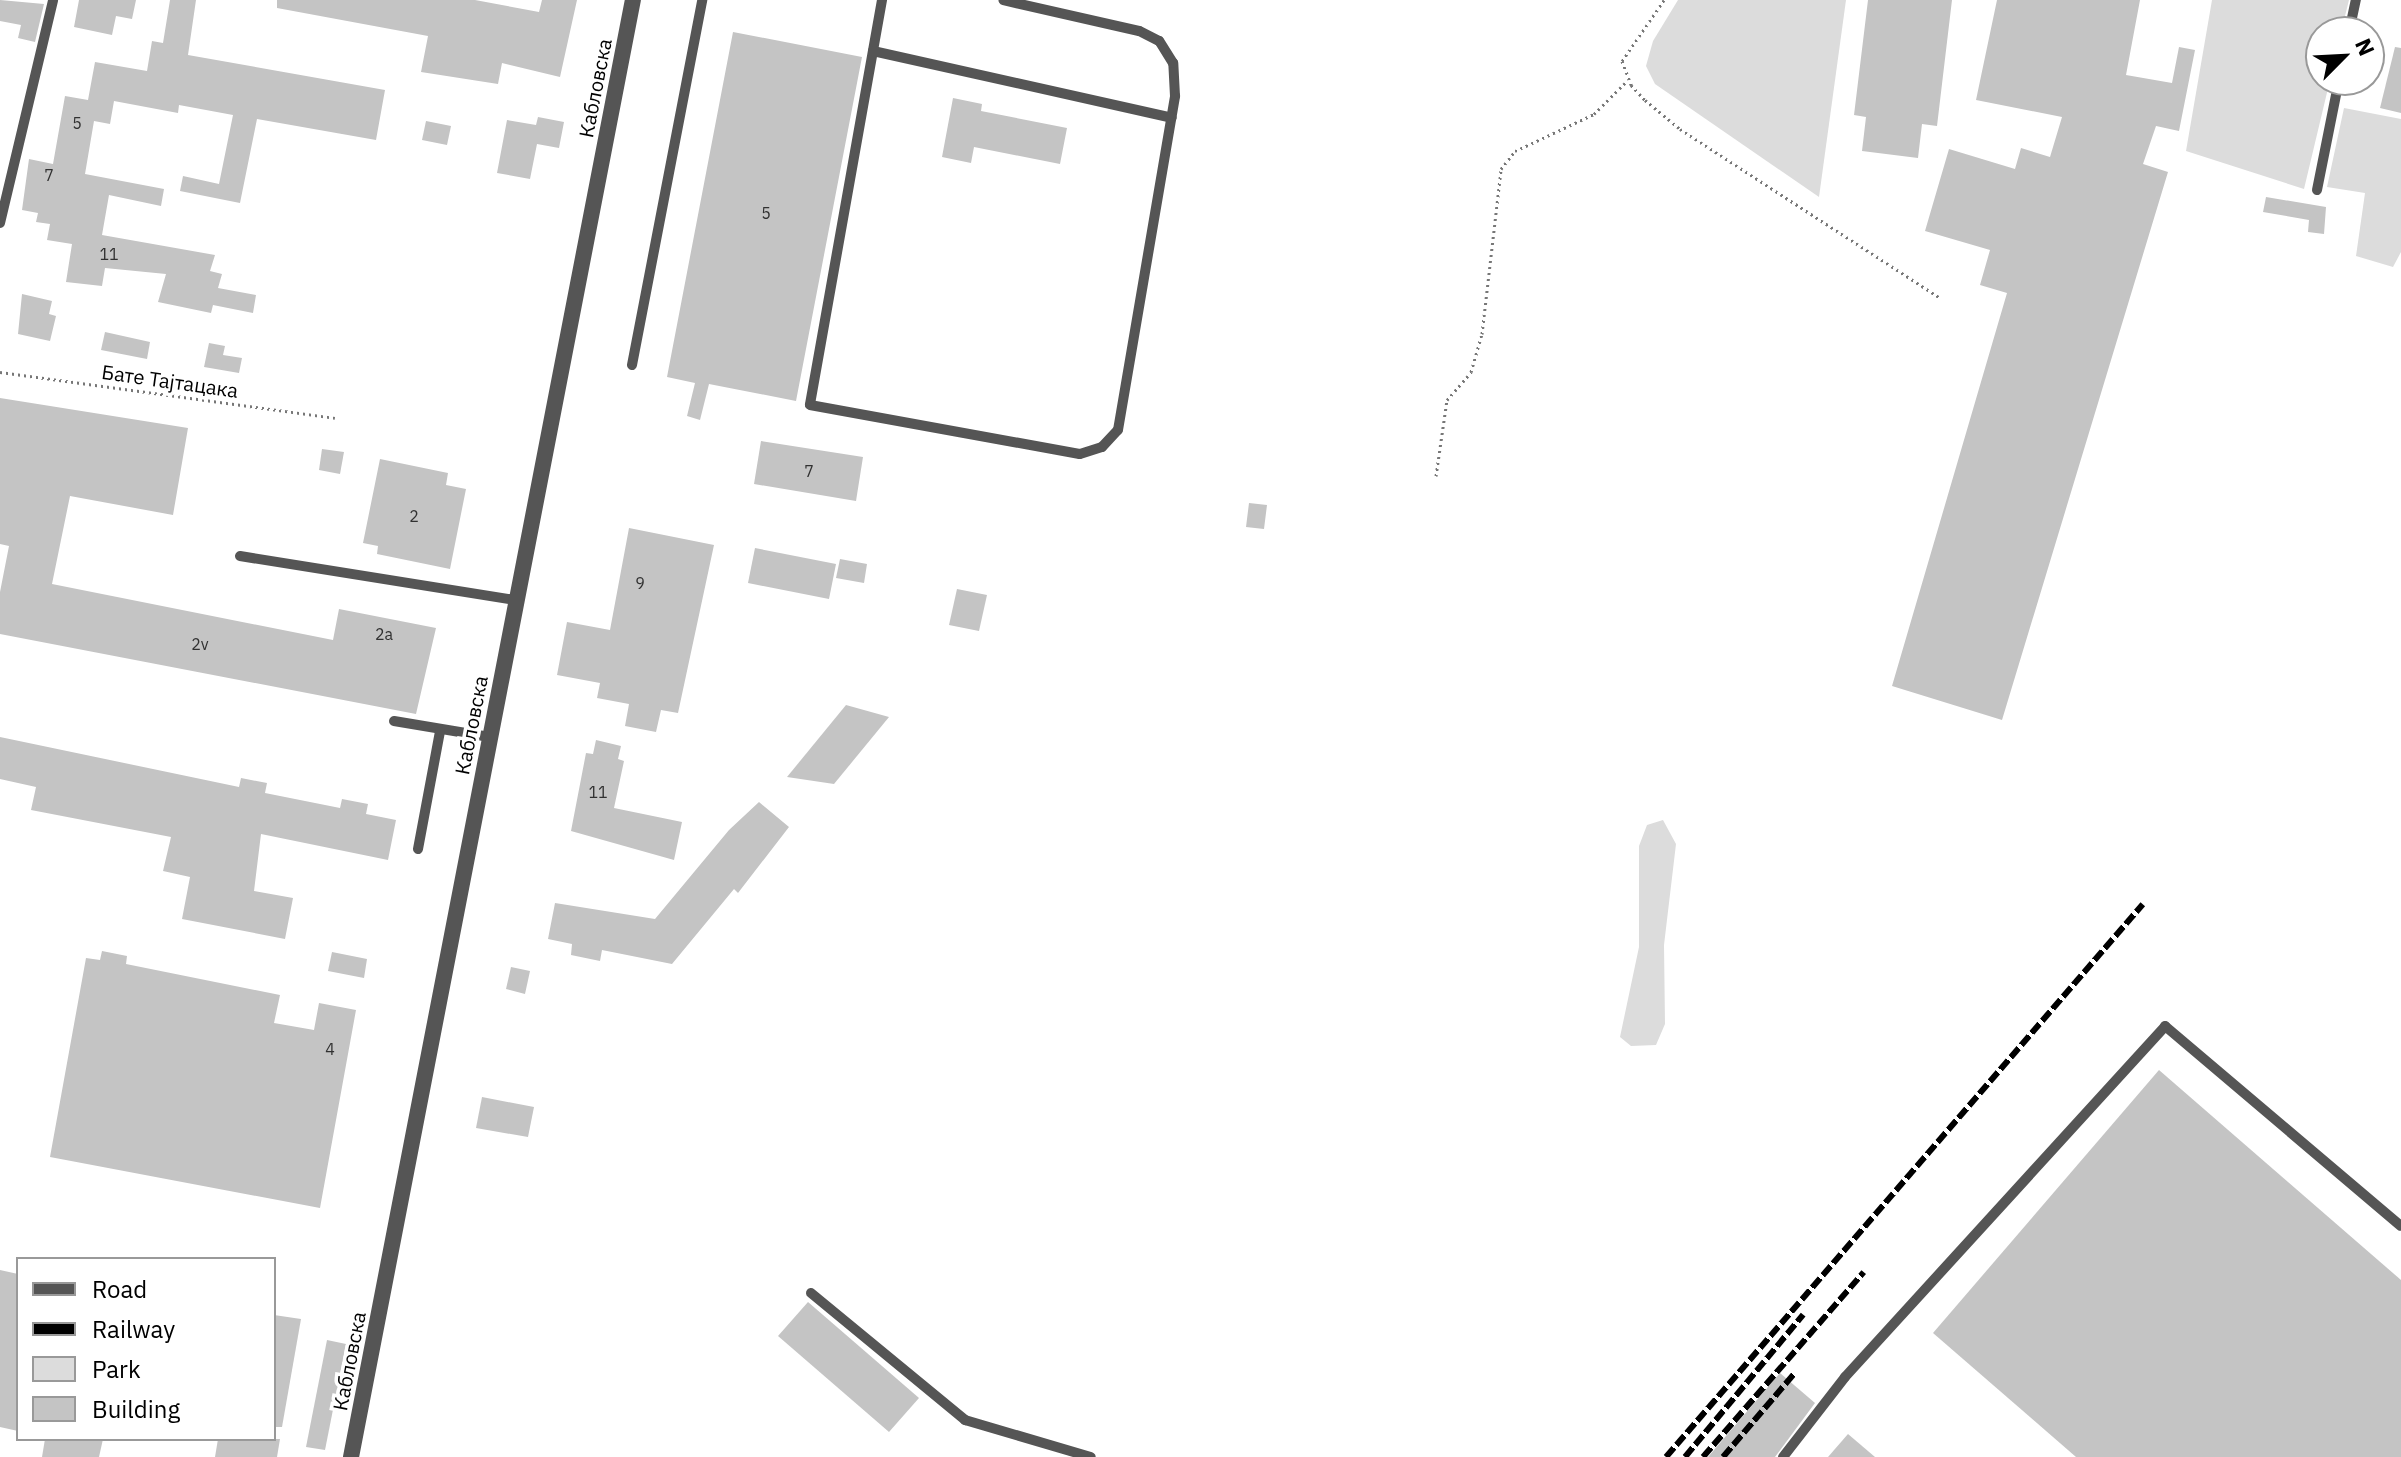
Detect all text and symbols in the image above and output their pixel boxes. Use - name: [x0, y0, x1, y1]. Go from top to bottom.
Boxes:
- north arrow: [2305, 16, 2385, 96]
- text: N: [2349, 34, 2382, 60]
- street label: Кабловска: [574, 36, 616, 140]
- house number: 5: [72, 113, 82, 133]
- house number: 7: [44, 165, 54, 185]
- house number: 5: [761, 203, 771, 223]
- house number: 11: [99, 244, 119, 264]
- street label: Бате Тајтацака: [100, 360, 240, 402]
- house number: 7: [804, 461, 814, 481]
- house number: 2: [409, 506, 419, 526]
- house number: 9: [635, 573, 645, 593]
- house number: 2a: [375, 624, 393, 644]
- house number: 2v: [191, 634, 209, 654]
- street label: Кабловска: [450, 673, 492, 777]
- house number: 11: [588, 782, 608, 802]
- house number: 4: [325, 1039, 335, 1059]
- legend: [16, 1257, 276, 1441]
- text: Road: [92, 1273, 147, 1305]
- street label: Кабловска: [328, 1309, 370, 1413]
- text: Railway: [92, 1313, 175, 1345]
- text: Park: [92, 1353, 141, 1385]
- text: Building: [92, 1393, 180, 1425]

